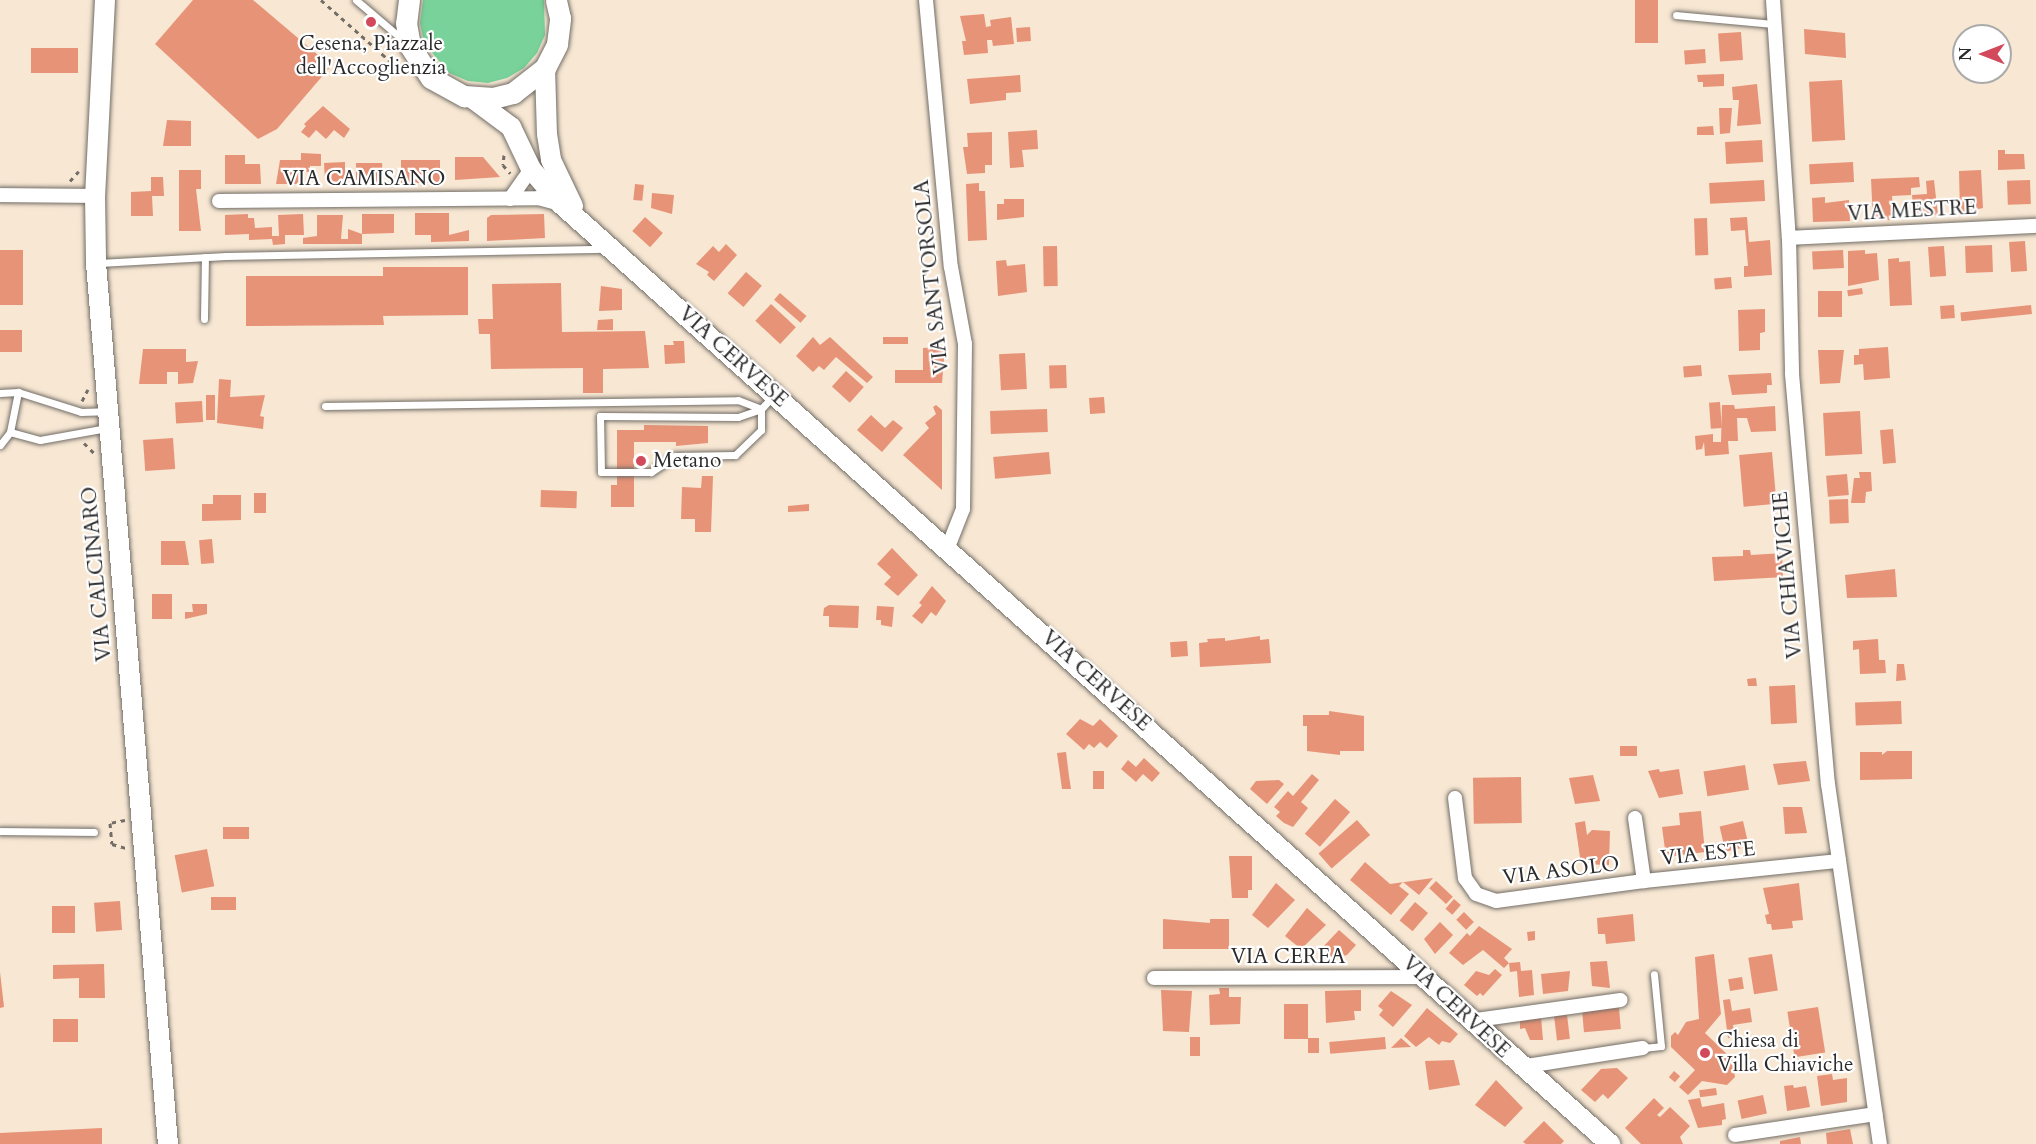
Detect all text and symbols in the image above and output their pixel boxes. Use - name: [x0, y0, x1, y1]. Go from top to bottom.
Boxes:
- marker: Cesena, Piazzale dell'Accoglienzia: [364, 15, 378, 29]
- north arrow: [1952, 24, 2012, 84]
- place label: Cesena, Piazzale dell'Accoglienzia: [296, 31, 446, 81]
- text: N: [1955, 47, 1977, 61]
- street label: VIA CAMISANO: [283, 166, 445, 192]
- street label: VIA SANT'ORSOLA: [909, 178, 955, 376]
- street label: VIA MESTRE: [1847, 195, 1977, 227]
- street label: VIA CERVESE: [673, 301, 793, 413]
- place label: Metano: [653, 448, 721, 474]
- marker: Metano: [634, 454, 648, 468]
- street label: VIA CALCINARO: [77, 485, 117, 663]
- street label: VIA CHIAVICHE: [1768, 490, 1808, 660]
- street label: VIA CERVESE: [1036, 625, 1156, 737]
- street label: VIA ESTE: [1659, 837, 1757, 871]
- street label: VIA ASOLO: [1501, 851, 1621, 891]
- street label: VIA CEREA: [1231, 944, 1345, 970]
- street label: VIA CERVESE: [1397, 951, 1515, 1063]
- place label: Chiesa di Villa Chiaviche: [1717, 1028, 1853, 1078]
- marker: Chiesa di Villa Chiaviche: [1698, 1046, 1712, 1060]

